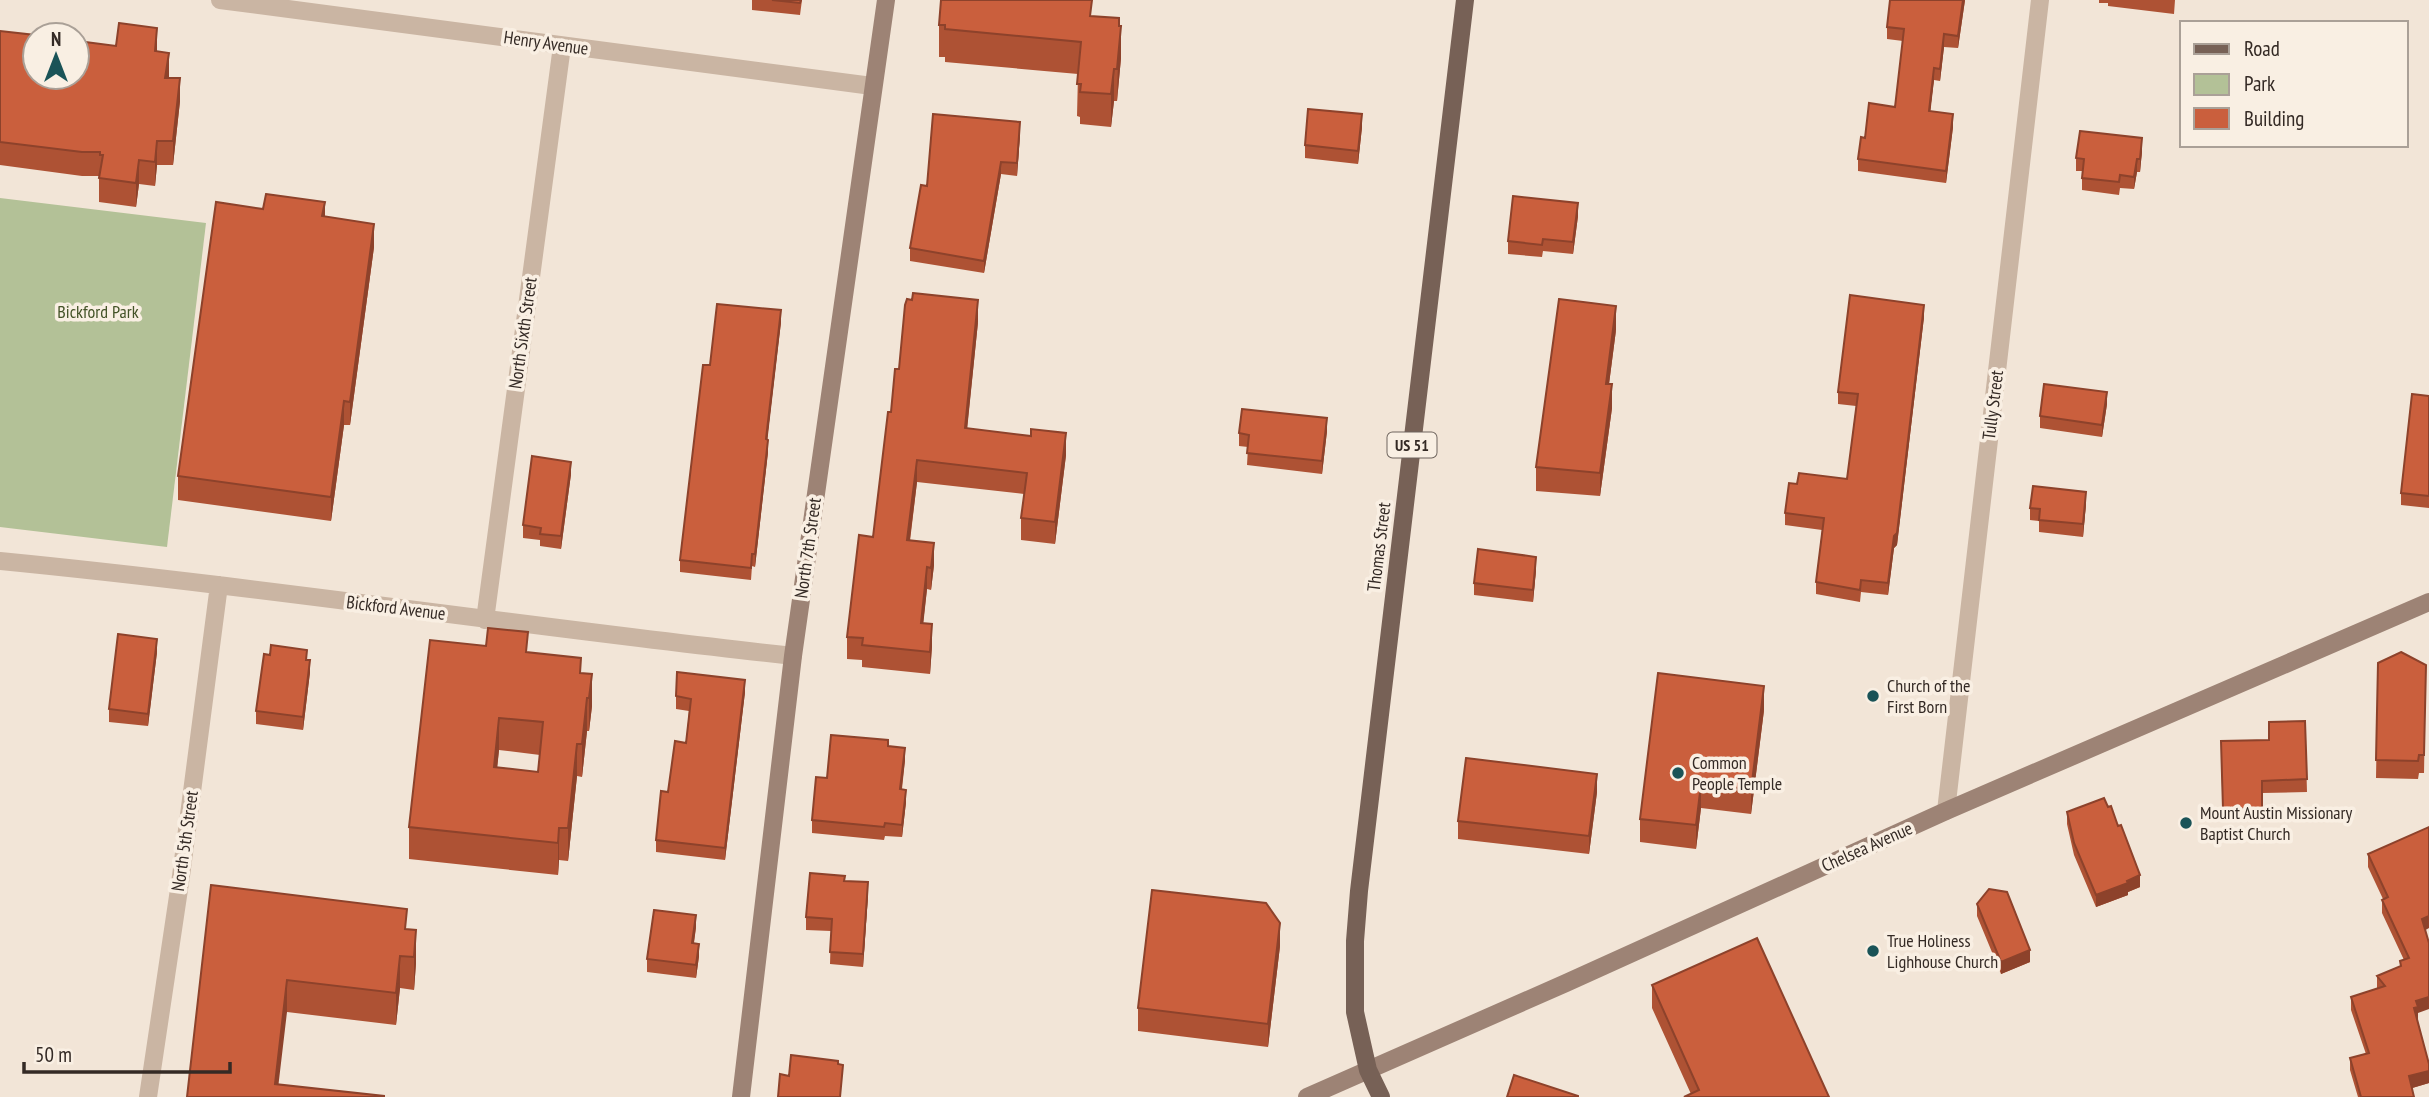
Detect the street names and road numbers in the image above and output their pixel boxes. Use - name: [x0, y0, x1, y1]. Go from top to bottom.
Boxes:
- street label: Henry Avenue: [502, 25, 590, 60]
- street label: North Sixth Street: [503, 276, 542, 390]
- street label: Tully Street: [1977, 369, 2008, 441]
- road number: US 51: [1388, 432, 1436, 458]
- street label: North 7th Street: [789, 496, 826, 600]
- street label: Thomas Street: [1362, 501, 1395, 593]
- street label: Bickford Avenue: [345, 590, 447, 625]
- street label: North 5th Street: [166, 789, 203, 893]
- street label: Chelsea Avenue: [1818, 816, 1916, 877]

